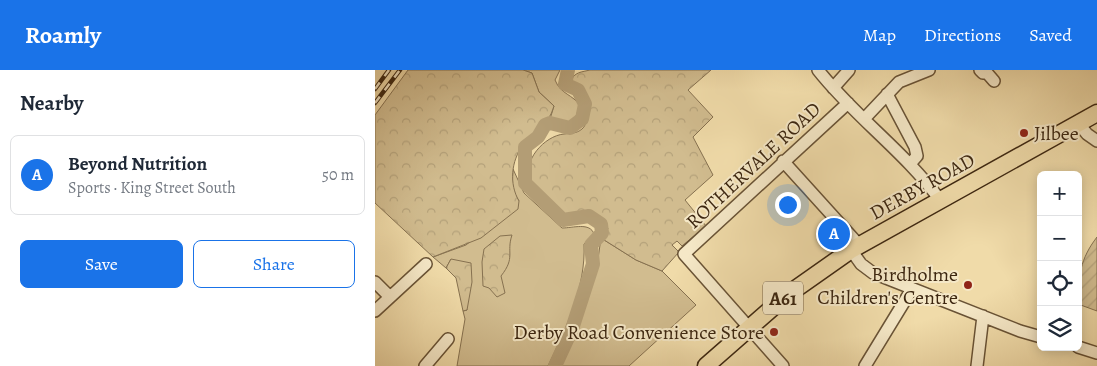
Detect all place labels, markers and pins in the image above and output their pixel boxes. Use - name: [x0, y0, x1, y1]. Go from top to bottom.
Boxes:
- place label: Jilbee: [1034, 120, 1079, 147]
- marker: Jilbee: [1018, 127, 1030, 139]
- pin: A: [818, 215, 850, 253]
- place label: Birdholme Children's Centre: [817, 261, 958, 311]
- marker: Birdholme Children's Centre: [962, 279, 974, 291]
- place label: Derby Road Convenience Store: [514, 319, 764, 346]
- marker: Derby Road Convenience Store: [768, 326, 780, 338]

